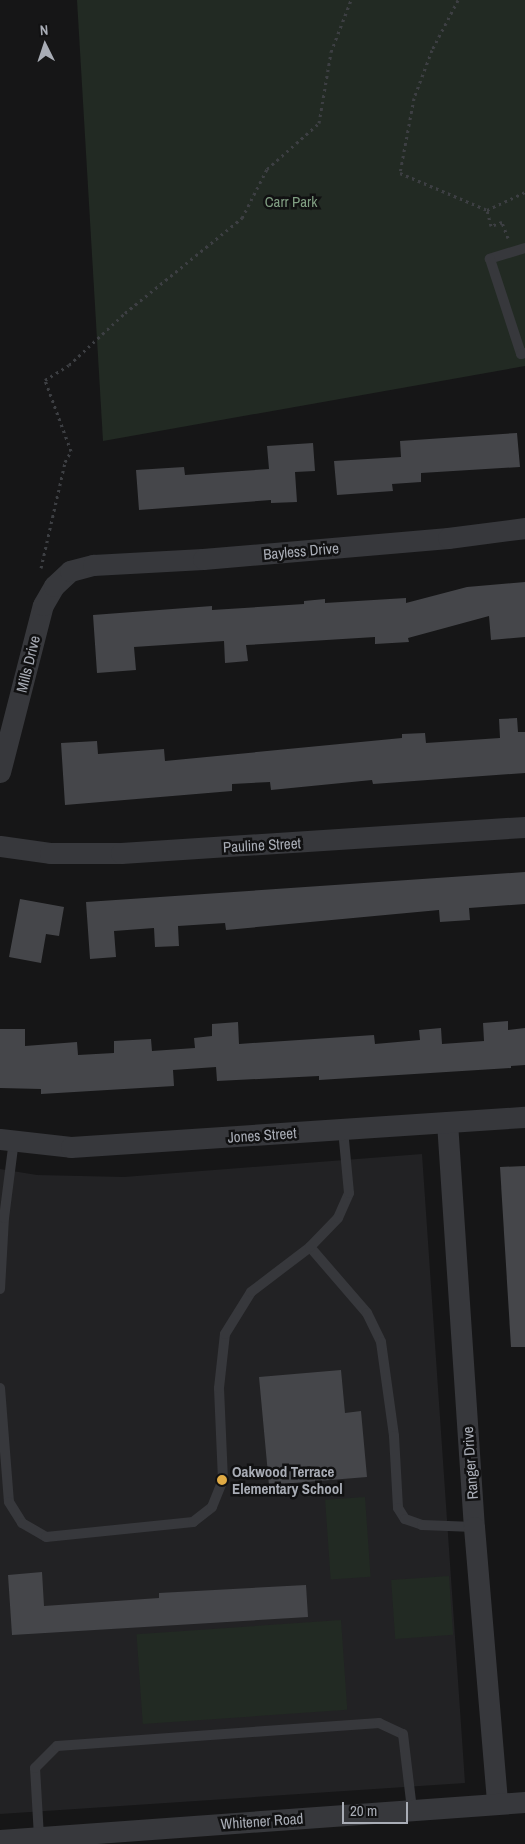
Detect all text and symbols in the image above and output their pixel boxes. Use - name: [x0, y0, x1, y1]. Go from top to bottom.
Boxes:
- north arrow: [20, 20, 70, 70]
- text: N: [39, 21, 49, 39]
- park label: Carr Park: [265, 193, 317, 211]
- street label: Bayless Drive: [262, 539, 340, 563]
- street label: Mills Drive: [12, 634, 44, 694]
- street label: Pauline Street: [223, 834, 301, 856]
- street label: Jones Street: [227, 1124, 297, 1146]
- street label: Ranger Drive: [458, 1426, 482, 1500]
- place label: Oakwood Terrace Elementary School: [232, 1462, 343, 1497]
- marker: Oakwood Terrace Elementary School: [216, 1474, 228, 1486]
- scale bar: [345, 1792, 411, 1824]
- text: 20 m: [350, 1800, 377, 1821]
- street label: Whitener Road: [220, 1809, 304, 1833]

